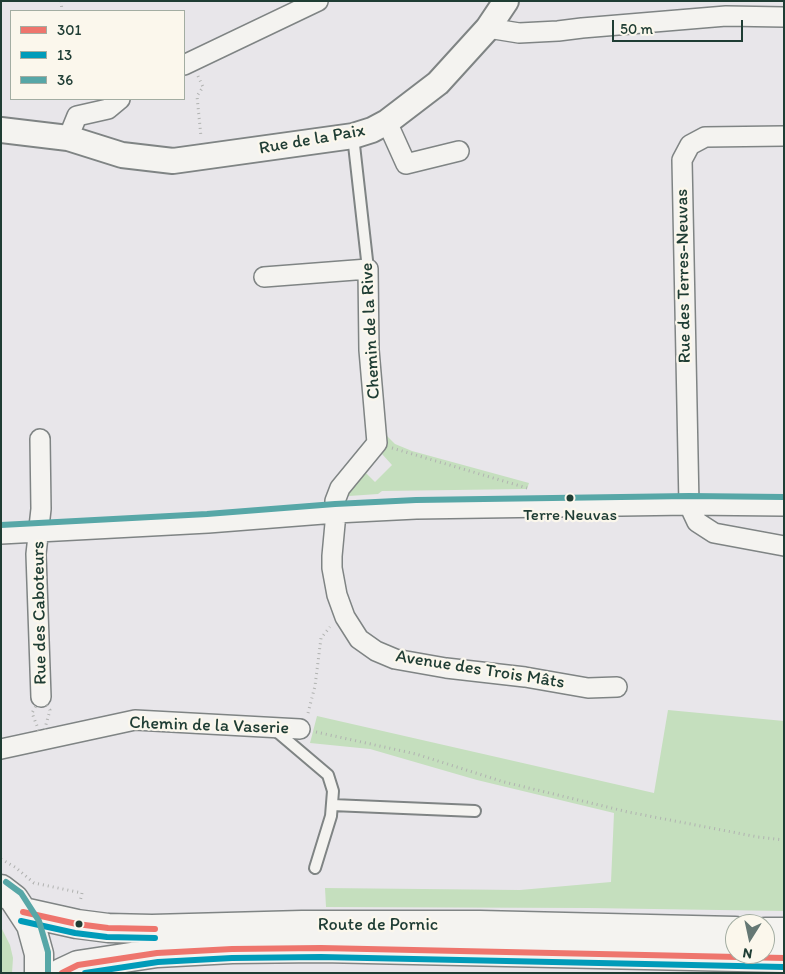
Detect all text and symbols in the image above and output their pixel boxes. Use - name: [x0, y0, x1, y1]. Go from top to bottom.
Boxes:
- legend: [10, 10, 185, 100]
- scale bar: [615, 10, 746, 42]
- text: 50 m: [620, 20, 653, 38]
- text: 301: [57, 21, 81, 39]
- text: 13: [57, 46, 72, 64]
- text: 36: [57, 71, 73, 89]
- street label: Rue de la Paix: [257, 120, 367, 160]
- street label: Rue des Terres-Neuvas: [672, 189, 696, 363]
- street label: Chemin de la Rive: [357, 262, 385, 400]
- marker: Terre Neuvas: [565, 493, 575, 503]
- place label: Terre Neuvas: [523, 506, 617, 526]
- street label: Rue des Caboteurs: [28, 541, 52, 685]
- street label: Avenue des Trois Mâts: [394, 646, 566, 694]
- street label: Chemin de la Vaserie: [129, 712, 289, 740]
- street label: Route de Pornic: [318, 914, 438, 936]
- north arrow: [725, 914, 775, 964]
- unlabelled marker: [74, 919, 84, 929]
- text: N: [741, 944, 754, 962]

